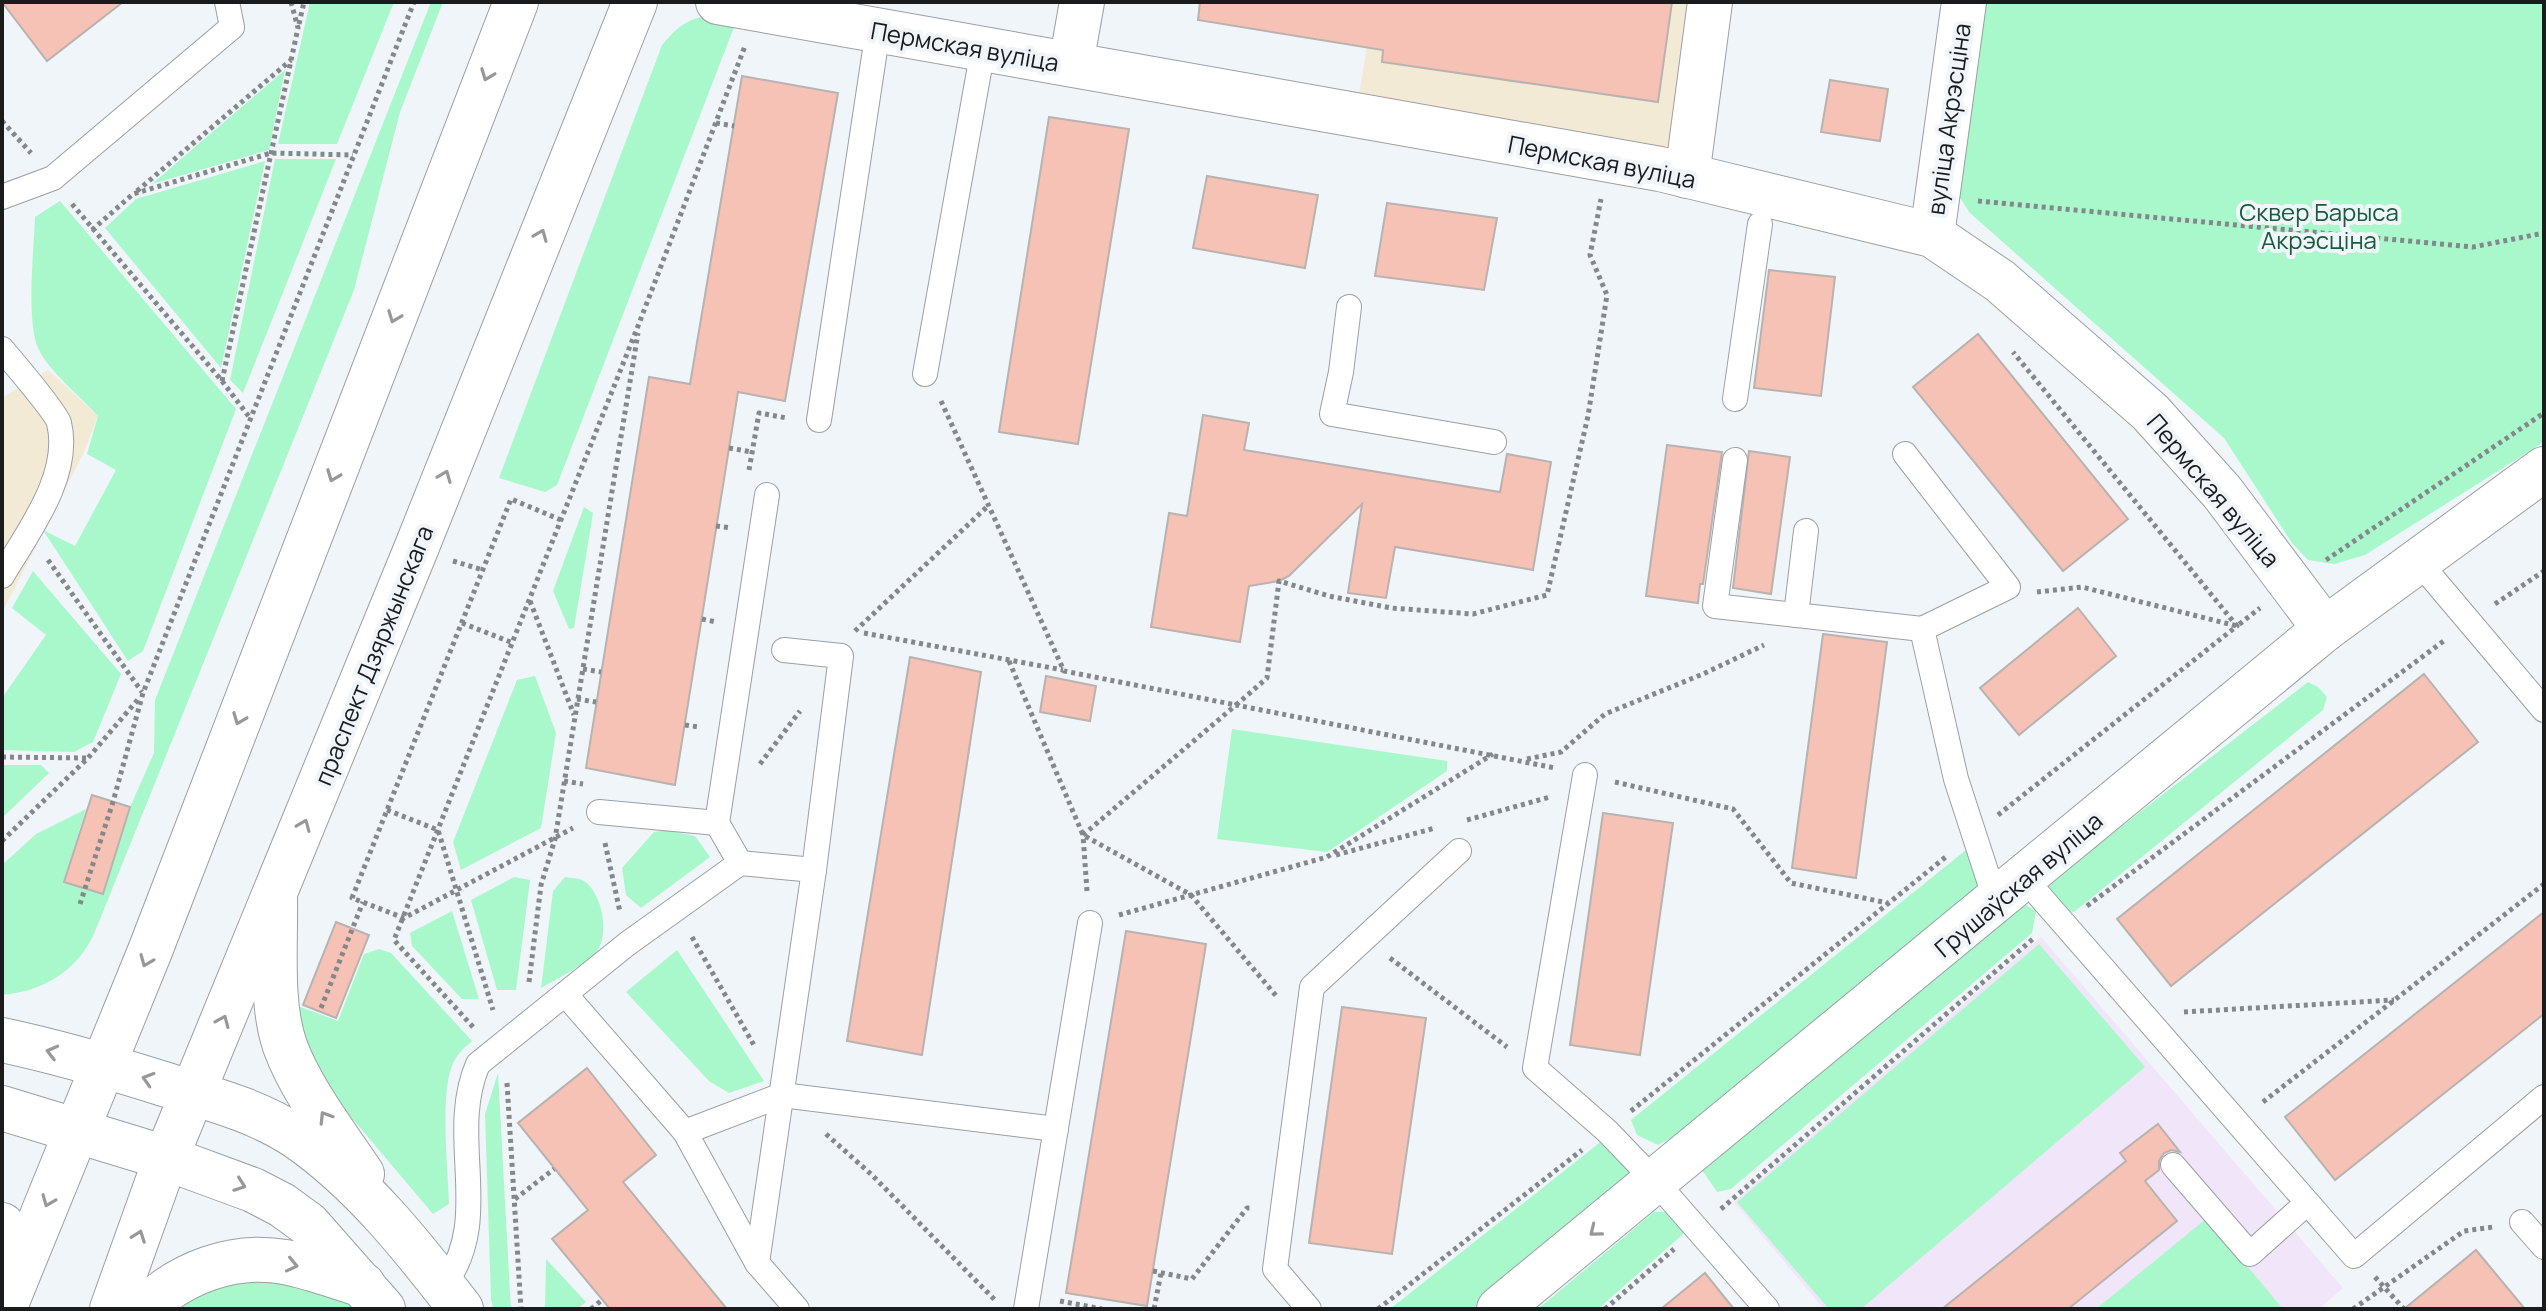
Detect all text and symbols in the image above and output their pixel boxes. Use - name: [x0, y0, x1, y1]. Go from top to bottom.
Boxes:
- street label: Пермская вуліца: [868, 13, 1062, 79]
- street label: вуліца Акрэсціна: [1918, 21, 1978, 217]
- one-way arrow: [480, 67, 497, 81]
- street label: Пермская вуліца: [1505, 127, 1699, 195]
- park label: Сквер Барыса Акрэсціна: [2239, 195, 2399, 256]
- one-way arrow: [532, 229, 548, 243]
- one-way arrow: [387, 309, 404, 323]
- street label: Пермская вуліца: [2140, 406, 2288, 574]
- one-way arrow: [326, 468, 343, 482]
- one-way arrow: [435, 470, 452, 484]
- street label: праспект Дзяржынскага: [306, 520, 440, 790]
- one-way arrow: [232, 711, 249, 725]
- street label: Грушаўская вуліца: [1927, 804, 2109, 964]
- one-way arrow: [294, 819, 311, 833]
- one-way arrow: [139, 953, 155, 967]
- one-way arrow: [213, 1015, 230, 1029]
- one-way arrow: [46, 1045, 60, 1062]
- one-way arrow: [141, 1072, 155, 1088]
- one-way arrow: [319, 1111, 335, 1126]
- one-way arrow: [232, 1175, 246, 1192]
- one-way arrow: [41, 1193, 58, 1207]
- one-way arrow: [1589, 1222, 1604, 1236]
- one-way arrow: [129, 1230, 146, 1244]
- one-way arrow: [285, 1256, 299, 1273]

